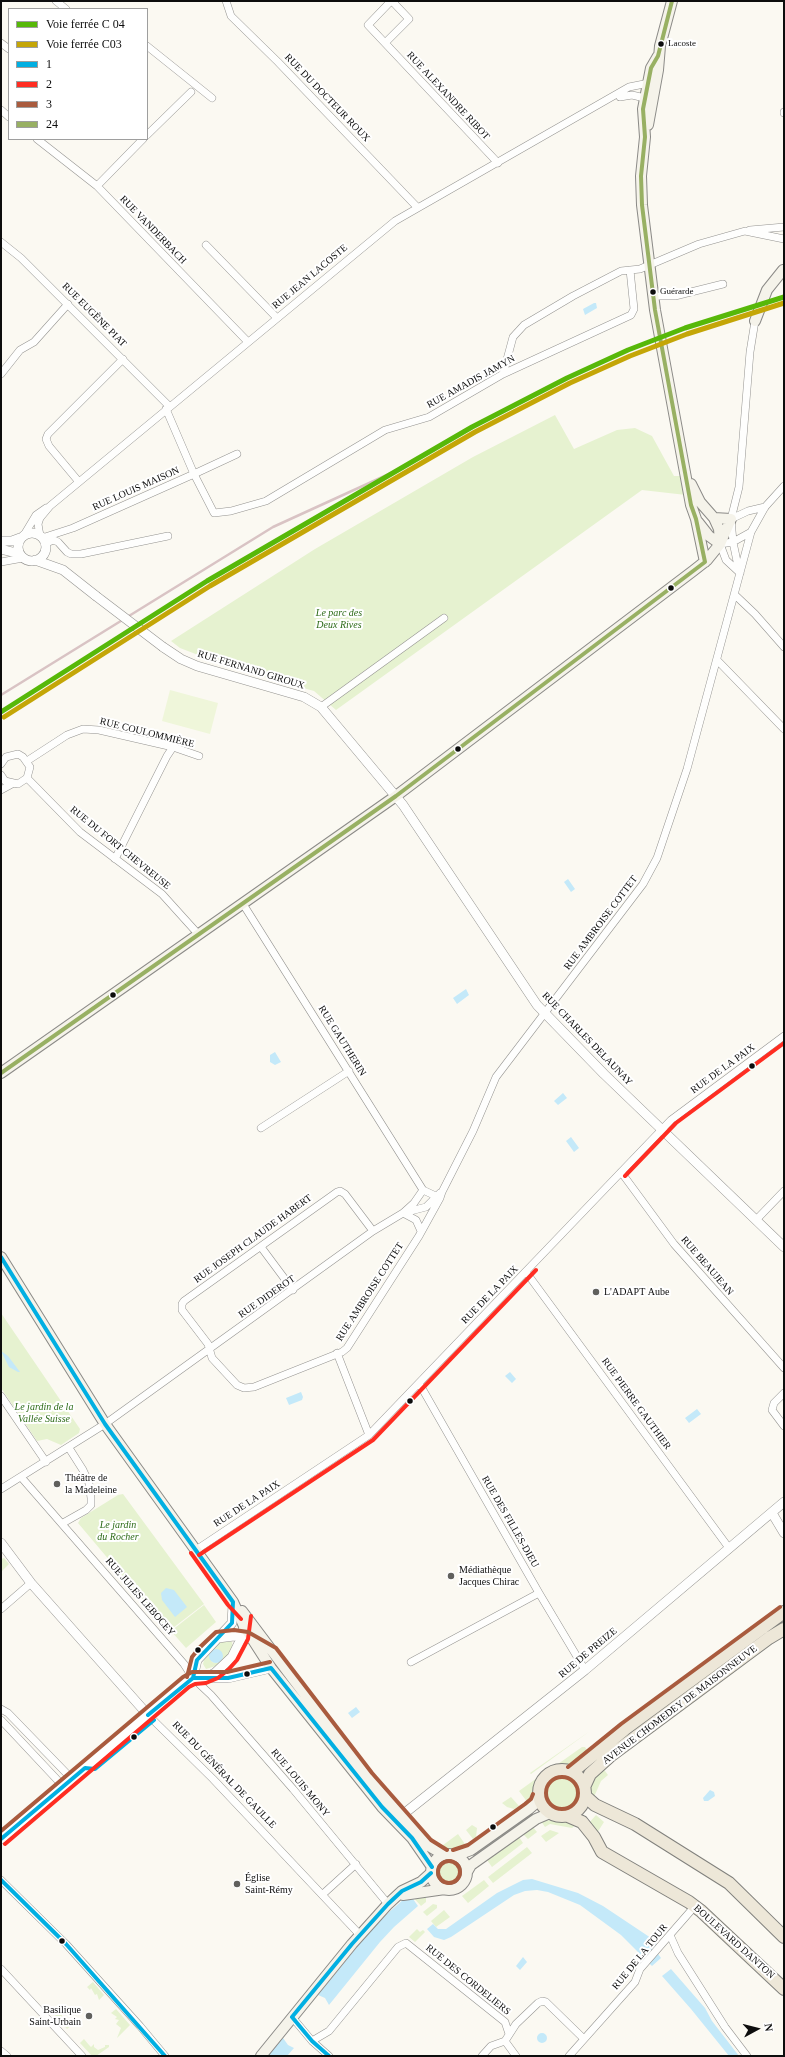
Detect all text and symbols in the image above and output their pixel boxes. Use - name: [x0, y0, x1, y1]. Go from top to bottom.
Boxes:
- legend: [8, 8, 148, 140]
- text: Voie ferrée C 04: [46, 17, 125, 31]
- text: Voie ferrée C03: [46, 37, 122, 51]
- marker: Lacoste: [656, 39, 666, 49]
- place label: Lacoste: [668, 39, 696, 49]
- street label: RUE ALEXANDRE RIBOT: [404, 49, 492, 143]
- street label: RUE DU DOCTEUR ROUX: [282, 52, 372, 144]
- text: 1: [46, 57, 52, 71]
- text: 2: [46, 77, 52, 91]
- text: 3: [46, 97, 52, 111]
- text: 24: [46, 117, 58, 131]
- street label: RUE VANDERBACH: [117, 193, 189, 267]
- street label: RUE JEAN LACOSTE: [270, 242, 350, 312]
- street label: RUE EUGÈNE PIAT: [59, 280, 129, 350]
- marker: Guérarde: [648, 287, 658, 297]
- place label: Guérarde: [660, 287, 693, 297]
- street label: RUE AMADIS JAMYN: [425, 353, 517, 411]
- street label: RUE LOUIS MAISON: [91, 464, 181, 514]
- unlabelled marker: [666, 583, 676, 593]
- park label: Le parc des Deux Rives: [316, 607, 362, 630]
- street label: RUE FERNAND GIROUX: [196, 648, 306, 692]
- street label: RUE COULOMMIÈRE: [99, 715, 195, 751]
- unlabelled marker: [453, 744, 463, 754]
- street label: RUE DU FORT CHEVREUSE: [67, 804, 173, 892]
- street label: RUE AMBROISE COTTET: [562, 873, 640, 973]
- unlabelled marker: [108, 990, 118, 1000]
- street label: RUE CHARLES DELAUNAY: [539, 990, 635, 1088]
- street label: RUE GAUTHERIN: [315, 1004, 369, 1078]
- street label: RUE DE LA PAIX: [688, 1042, 758, 1096]
- unlabelled marker: [747, 1061, 757, 1071]
- street label: RUE JOSEPH CLAUDE HABERT: [192, 1192, 314, 1286]
- street label: RUE BEAUJEAN: [678, 1234, 736, 1298]
- street label: RUE AMBROISE COTTET: [334, 1241, 406, 1343]
- street label: RUE DE LA PAIX: [459, 1263, 521, 1327]
- street label: RUE DIDEROT: [236, 1273, 298, 1321]
- place label: L'ADAPT Aube: [604, 1286, 669, 1298]
- marker: L'ADAPT Aube: [591, 1287, 601, 1297]
- street label: RUE PIERRE GAUTHIER: [599, 1356, 673, 1452]
- unlabelled marker: [405, 1396, 415, 1406]
- park label: Le jardin de la Vallée Suisse: [15, 1401, 73, 1424]
- place label: Théâtre de la Madeleine: [65, 1472, 117, 1496]
- street label: RUE DES FILLES-DIEU: [479, 1474, 541, 1570]
- street label: RUE DE LA PAIX: [212, 1478, 282, 1530]
- marker: Théâtre de la Madeleine: [52, 1479, 62, 1489]
- park label: Le jardin du Rocher: [97, 1519, 139, 1542]
- street label: RUE JULES LEBOCEY: [103, 1555, 177, 1639]
- place label: Médiathèque Jacques Chirac: [459, 1564, 519, 1588]
- marker: Médiathèque Jacques Chirac: [446, 1571, 456, 1581]
- street label: RUE DE PREIZE: [556, 1625, 620, 1681]
- street label: AVENUE CHOMEDEY DE MAISONNEUVE: [600, 1643, 760, 1767]
- unlabelled marker: [193, 1645, 203, 1655]
- unlabelled marker: [242, 1669, 252, 1679]
- street label: RUE DU GÉNÉRAL DE GAULLE: [170, 1719, 278, 1831]
- unlabelled marker: [129, 1732, 139, 1742]
- street label: RUE LOUIS MONY: [268, 1747, 332, 1819]
- unlabelled marker: [488, 1822, 498, 1832]
- place label: Église Saint-Rémy: [245, 1872, 293, 1896]
- marker: Église Saint-Rémy: [232, 1879, 242, 1889]
- street label: BOULEVARD DANTON: [691, 1902, 777, 1982]
- street label: RUE DE LA TOUR: [610, 1922, 670, 1992]
- unlabelled marker: [57, 1936, 67, 1946]
- street label: RUE DES CORDELIERS: [423, 1942, 513, 2018]
- place label: Basilique Saint-Urbain: [29, 2004, 81, 2028]
- north arrow: [737, 2009, 777, 2049]
- marker: Basilique Saint-Urbain: [84, 2011, 94, 2021]
- text: N: [762, 2023, 775, 2032]

